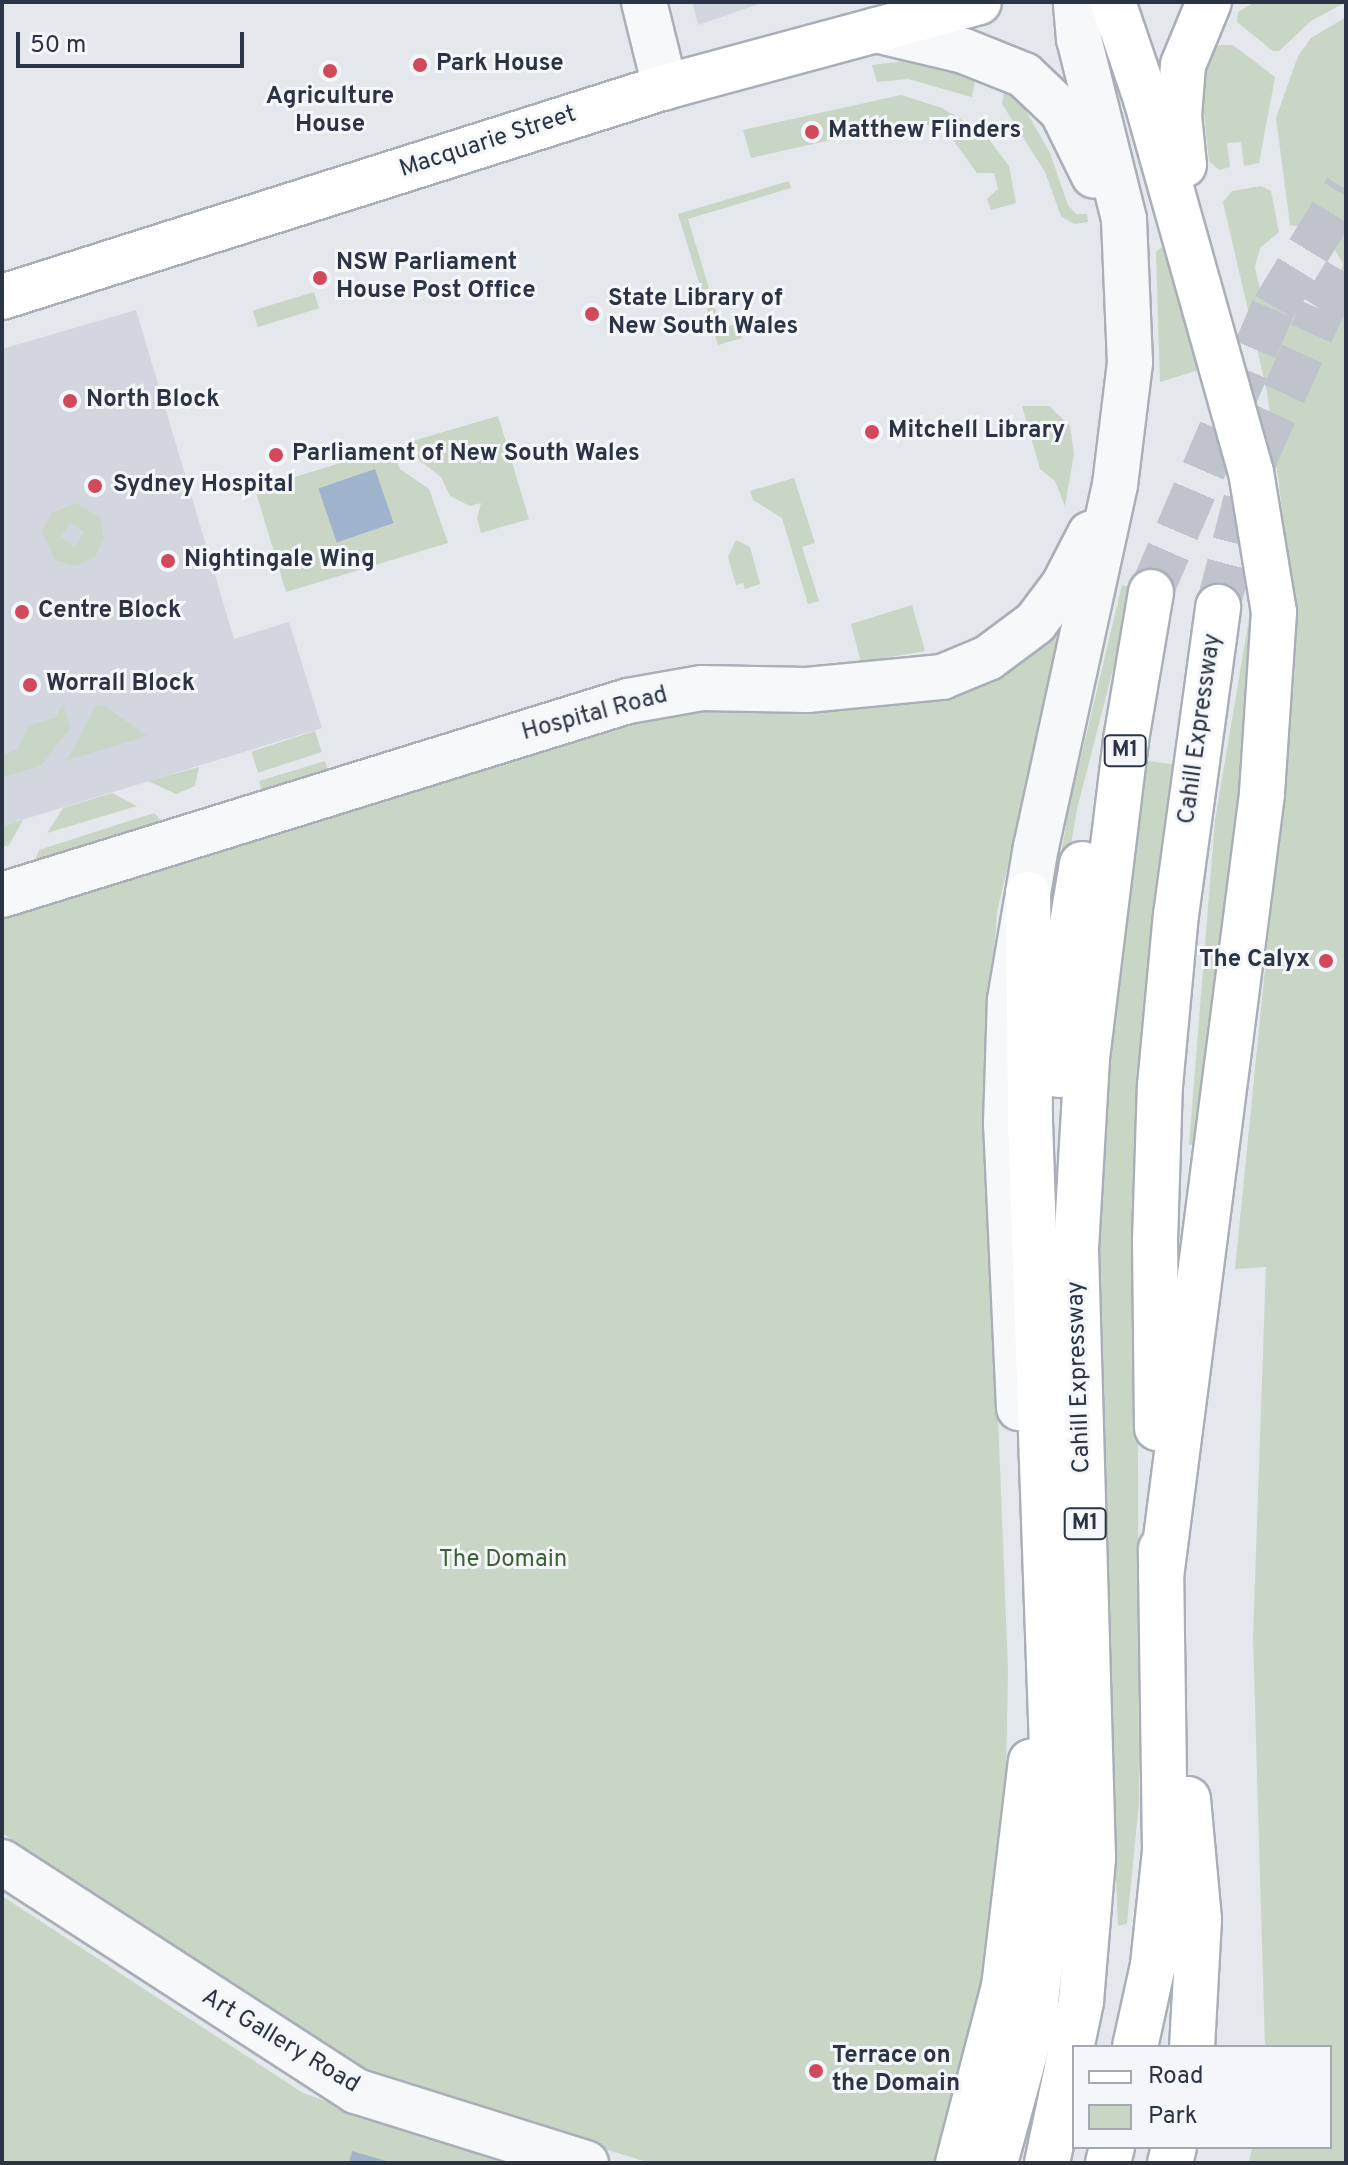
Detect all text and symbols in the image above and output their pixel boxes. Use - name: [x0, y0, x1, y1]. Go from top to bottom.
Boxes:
- scale bar: [20, 16, 248, 66]
- text: 50 m: [30, 31, 86, 61]
- place label: Park House: [436, 51, 564, 79]
- marker: Park House: [411, 56, 429, 74]
- marker: Agriculture House: [321, 62, 339, 80]
- place label: Agriculture House: [266, 84, 394, 140]
- street label: Macquarie Street: [396, 101, 580, 185]
- place label: Matthew Flinders: [828, 118, 1021, 146]
- marker: Matthew Flinders: [803, 123, 821, 141]
- place label: NSW Parliament House Post Office: [336, 250, 535, 306]
- marker: NSW Parliament House Post Office: [311, 269, 329, 287]
- place label: State Library of New South Wales: [608, 286, 798, 342]
- marker: State Library of New South Wales: [583, 305, 601, 323]
- place label: North Block: [86, 387, 220, 415]
- marker: North Block: [61, 392, 79, 410]
- place label: Mitchell Library: [888, 418, 1065, 446]
- marker: Mitchell Library: [863, 423, 881, 441]
- place label: Parliament of New South Wales: [292, 441, 640, 469]
- marker: Parliament of New South Wales: [267, 446, 285, 464]
- place label: Sydney Hospital: [113, 472, 294, 500]
- marker: Sydney Hospital: [84, 475, 106, 497]
- place label: Nightingale Wing: [184, 547, 375, 575]
- marker: Nightingale Wing: [159, 552, 177, 570]
- place label: Centre Block: [38, 598, 181, 626]
- marker: Centre Block: [13, 603, 31, 621]
- street label: Cahill Expressway: [1173, 632, 1229, 826]
- place label: Worrall Block: [46, 671, 195, 699]
- marker: Worrall Block: [21, 676, 39, 694]
- street label: Hospital Road: [519, 682, 671, 748]
- road number: M1: [1103, 733, 1147, 769]
- place label: The Calyx: [1199, 947, 1310, 975]
- marker: The Calyx: [1317, 952, 1335, 970]
- street label: Cahill Expressway: [1062, 1280, 1098, 1474]
- road number: M1: [1063, 1506, 1107, 1542]
- park label: The Domain: [439, 1547, 567, 1575]
- street label: Art Gallery Road: [196, 1984, 364, 2100]
- place label: Terrace on the Domain: [832, 2043, 960, 2099]
- legend: [1072, 2045, 1332, 2149]
- marker: Terrace on the Domain: [807, 2062, 825, 2080]
- text: Road: [1148, 2062, 1204, 2092]
- text: Park: [1148, 2102, 1198, 2132]

